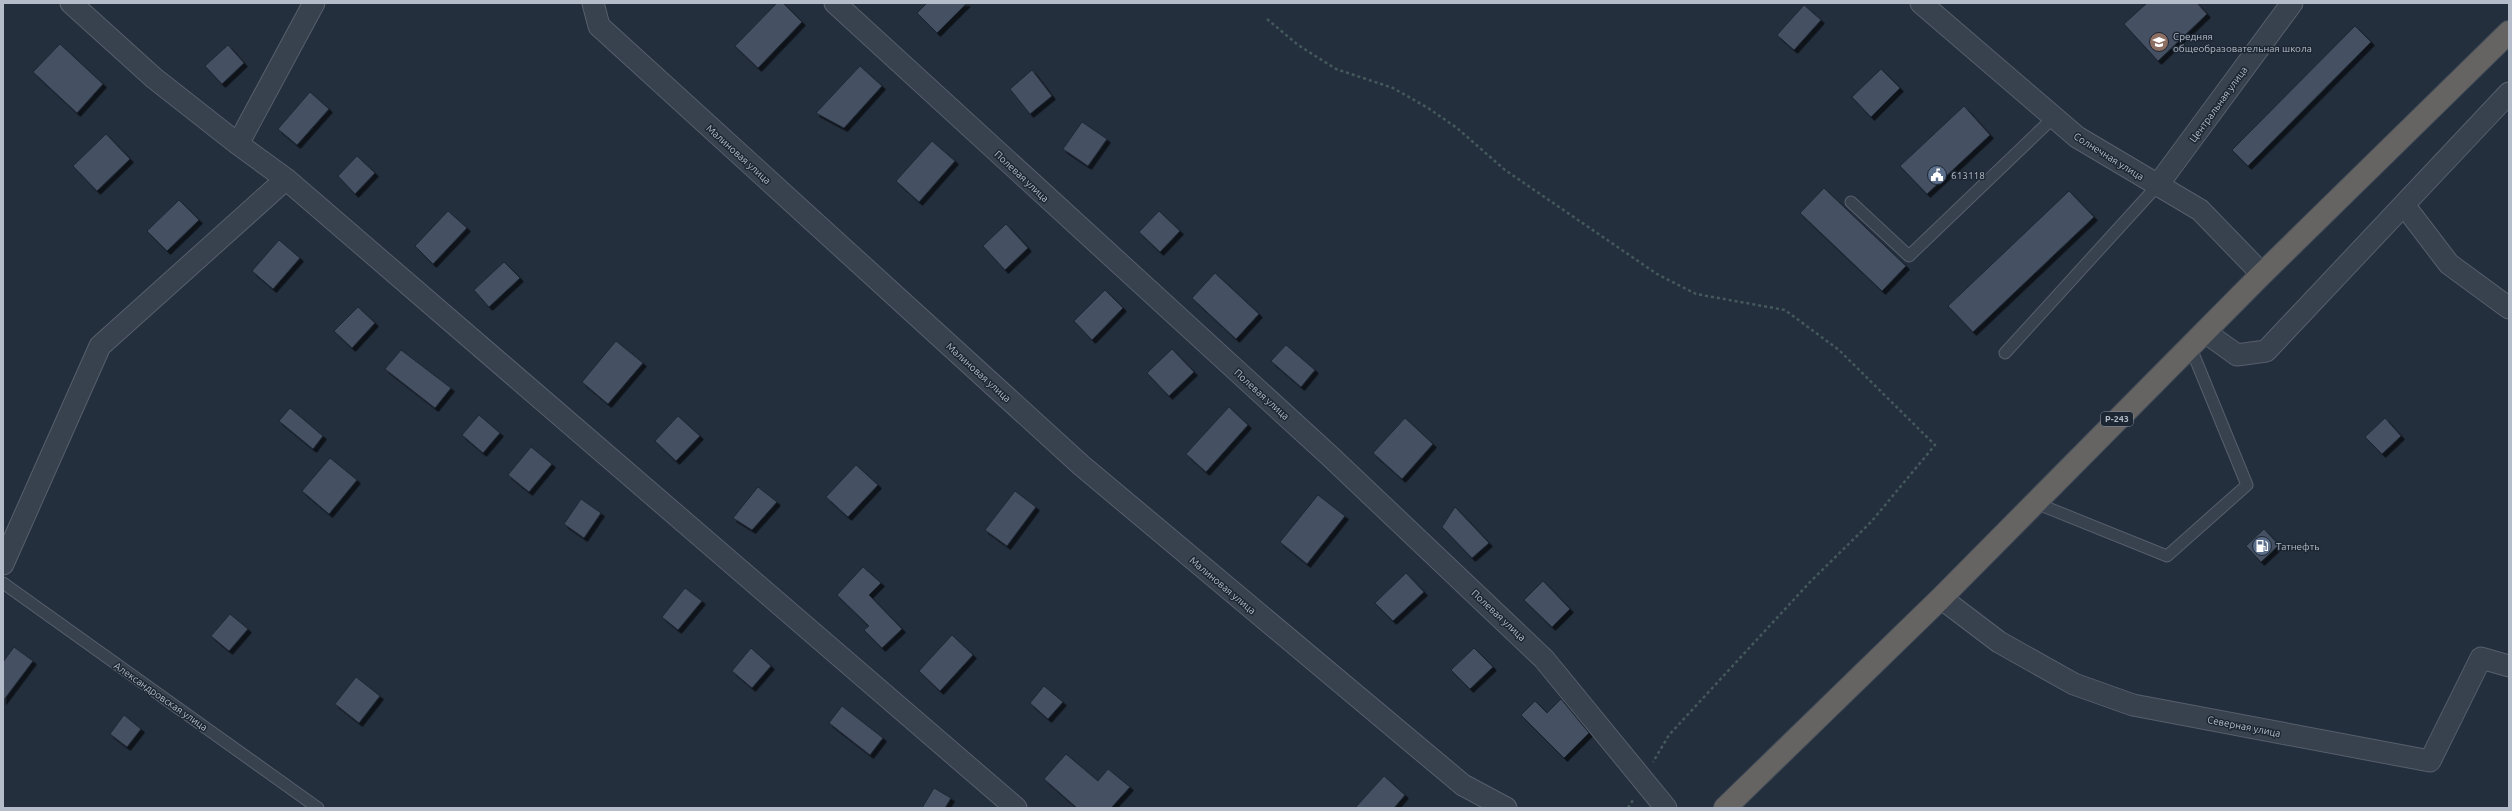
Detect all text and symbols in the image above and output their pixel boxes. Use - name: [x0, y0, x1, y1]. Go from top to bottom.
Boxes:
- school or university icon: Средняя общеобразовательная школа: [2148, 31, 2170, 53]
- place label: Средняя общеобразовательная школа: [2173, 31, 2312, 54]
- street label: Центральная улица: [2187, 64, 2250, 144]
- street label: Малиновая улица: [704, 123, 773, 186]
- street label: Солнечная улица: [2072, 130, 2146, 182]
- street label: Полевая улица: [992, 149, 1051, 204]
- public building icon: 613118: [1926, 164, 1948, 186]
- place label: 613118: [1951, 170, 1985, 181]
- street label: Малиновая улица: [944, 341, 1013, 404]
- street label: Полевая улица: [1232, 367, 1291, 422]
- road number: Р-243: [2101, 412, 2133, 426]
- fuel station icon: Татнефть: [2251, 535, 2273, 557]
- place label: Татнефть: [2276, 541, 2319, 552]
- street label: Малиновая улица: [1187, 554, 1258, 616]
- street label: Полевая улица: [1469, 588, 1528, 643]
- street label: Александровская улица: [112, 660, 210, 733]
- street label: Северная улица: [2206, 714, 2282, 739]

